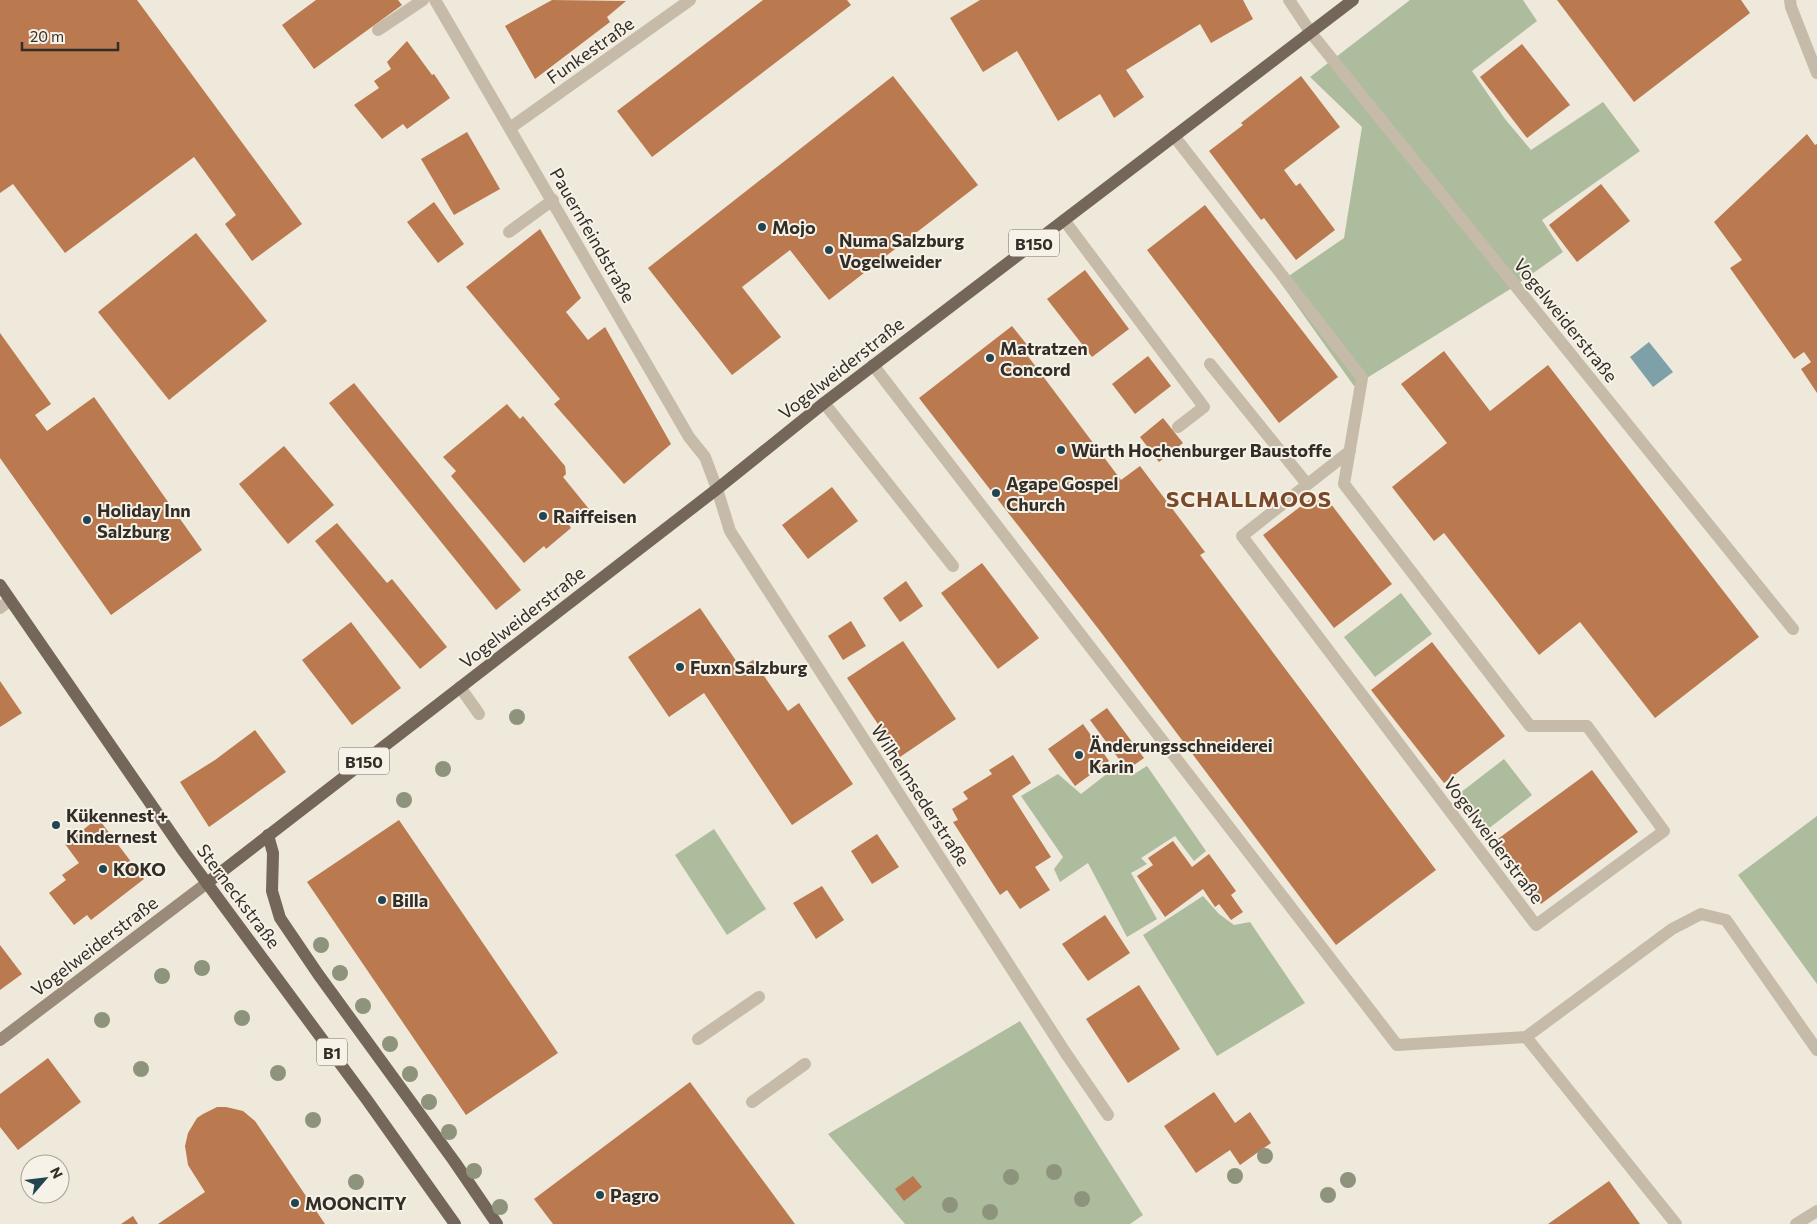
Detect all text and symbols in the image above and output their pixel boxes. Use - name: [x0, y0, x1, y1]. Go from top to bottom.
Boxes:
- street label: Funkestraße: [542, 12, 638, 88]
- scale bar: [22, 20, 119, 52]
- text: 20 m: [30, 27, 64, 45]
- street label: Pauernfeindstraße: [546, 164, 640, 306]
- place label: Mojo: [772, 216, 816, 238]
- marker: Mojo: [756, 221, 768, 233]
- place label: Numa Salzburg Vogelweider: [839, 229, 964, 272]
- road number: B150: [1009, 230, 1059, 256]
- marker: Numa Salzburg Vogelweider: [823, 244, 835, 256]
- street label: Vogelweiderstraße: [1509, 254, 1623, 386]
- street label: Vogelweiderstraße: [774, 312, 908, 424]
- place label: Matratzen Concord: [1000, 337, 1088, 380]
- marker: Matratzen Concord: [984, 352, 996, 364]
- place label: Würth Hochenburger Baustoffe: [1071, 439, 1331, 461]
- marker: Würth Hochenburger Baustoffe: [1055, 444, 1067, 456]
- place label: Agape Gospel Church: [1006, 472, 1118, 515]
- district label: SCHALLMOOS: [1166, 485, 1332, 512]
- marker: Agape Gospel Church: [990, 487, 1002, 499]
- place label: Holiday Inn Salzburg: [97, 499, 191, 542]
- place label: Raiffeisen: [553, 505, 637, 527]
- marker: Raiffeisen: [537, 510, 549, 522]
- marker: Holiday Inn Salzburg: [81, 514, 93, 526]
- street label: Vogelweiderstraße: [455, 561, 589, 673]
- place label: Fuxn Salzburg: [690, 656, 807, 678]
- marker: Fuxn Salzburg: [674, 661, 686, 673]
- street label: Wilhelmsederstraße: [867, 720, 975, 870]
- place label: Änderungsschneiderei Karin: [1089, 734, 1273, 777]
- road number: B150: [339, 748, 389, 774]
- marker: Änderungsschneiderei Karin: [1073, 749, 1085, 761]
- street label: Vogelweiderstraße: [1439, 772, 1549, 908]
- place label: Kükennest + Kindernest: [66, 804, 168, 847]
- marker: Kükennest + Kindernest: [50, 819, 62, 831]
- street label: Sterneckstraße: [193, 839, 285, 953]
- place label: KOKO: [113, 858, 166, 880]
- marker: KOKO: [97, 863, 109, 875]
- place label: Billa: [392, 889, 428, 911]
- street label: Vogelweiderstraße: [26, 891, 162, 1001]
- marker: Billa: [376, 894, 388, 906]
- road number: B1: [317, 1038, 347, 1066]
- north arrow: [20, 1154, 70, 1204]
- text: N: [47, 1164, 67, 1181]
- place label: Pagro: [610, 1184, 659, 1206]
- marker: Pagro: [594, 1189, 606, 1201]
- place label: MOONCITY: [305, 1192, 407, 1214]
- marker: MOONCITY: [289, 1197, 301, 1209]

